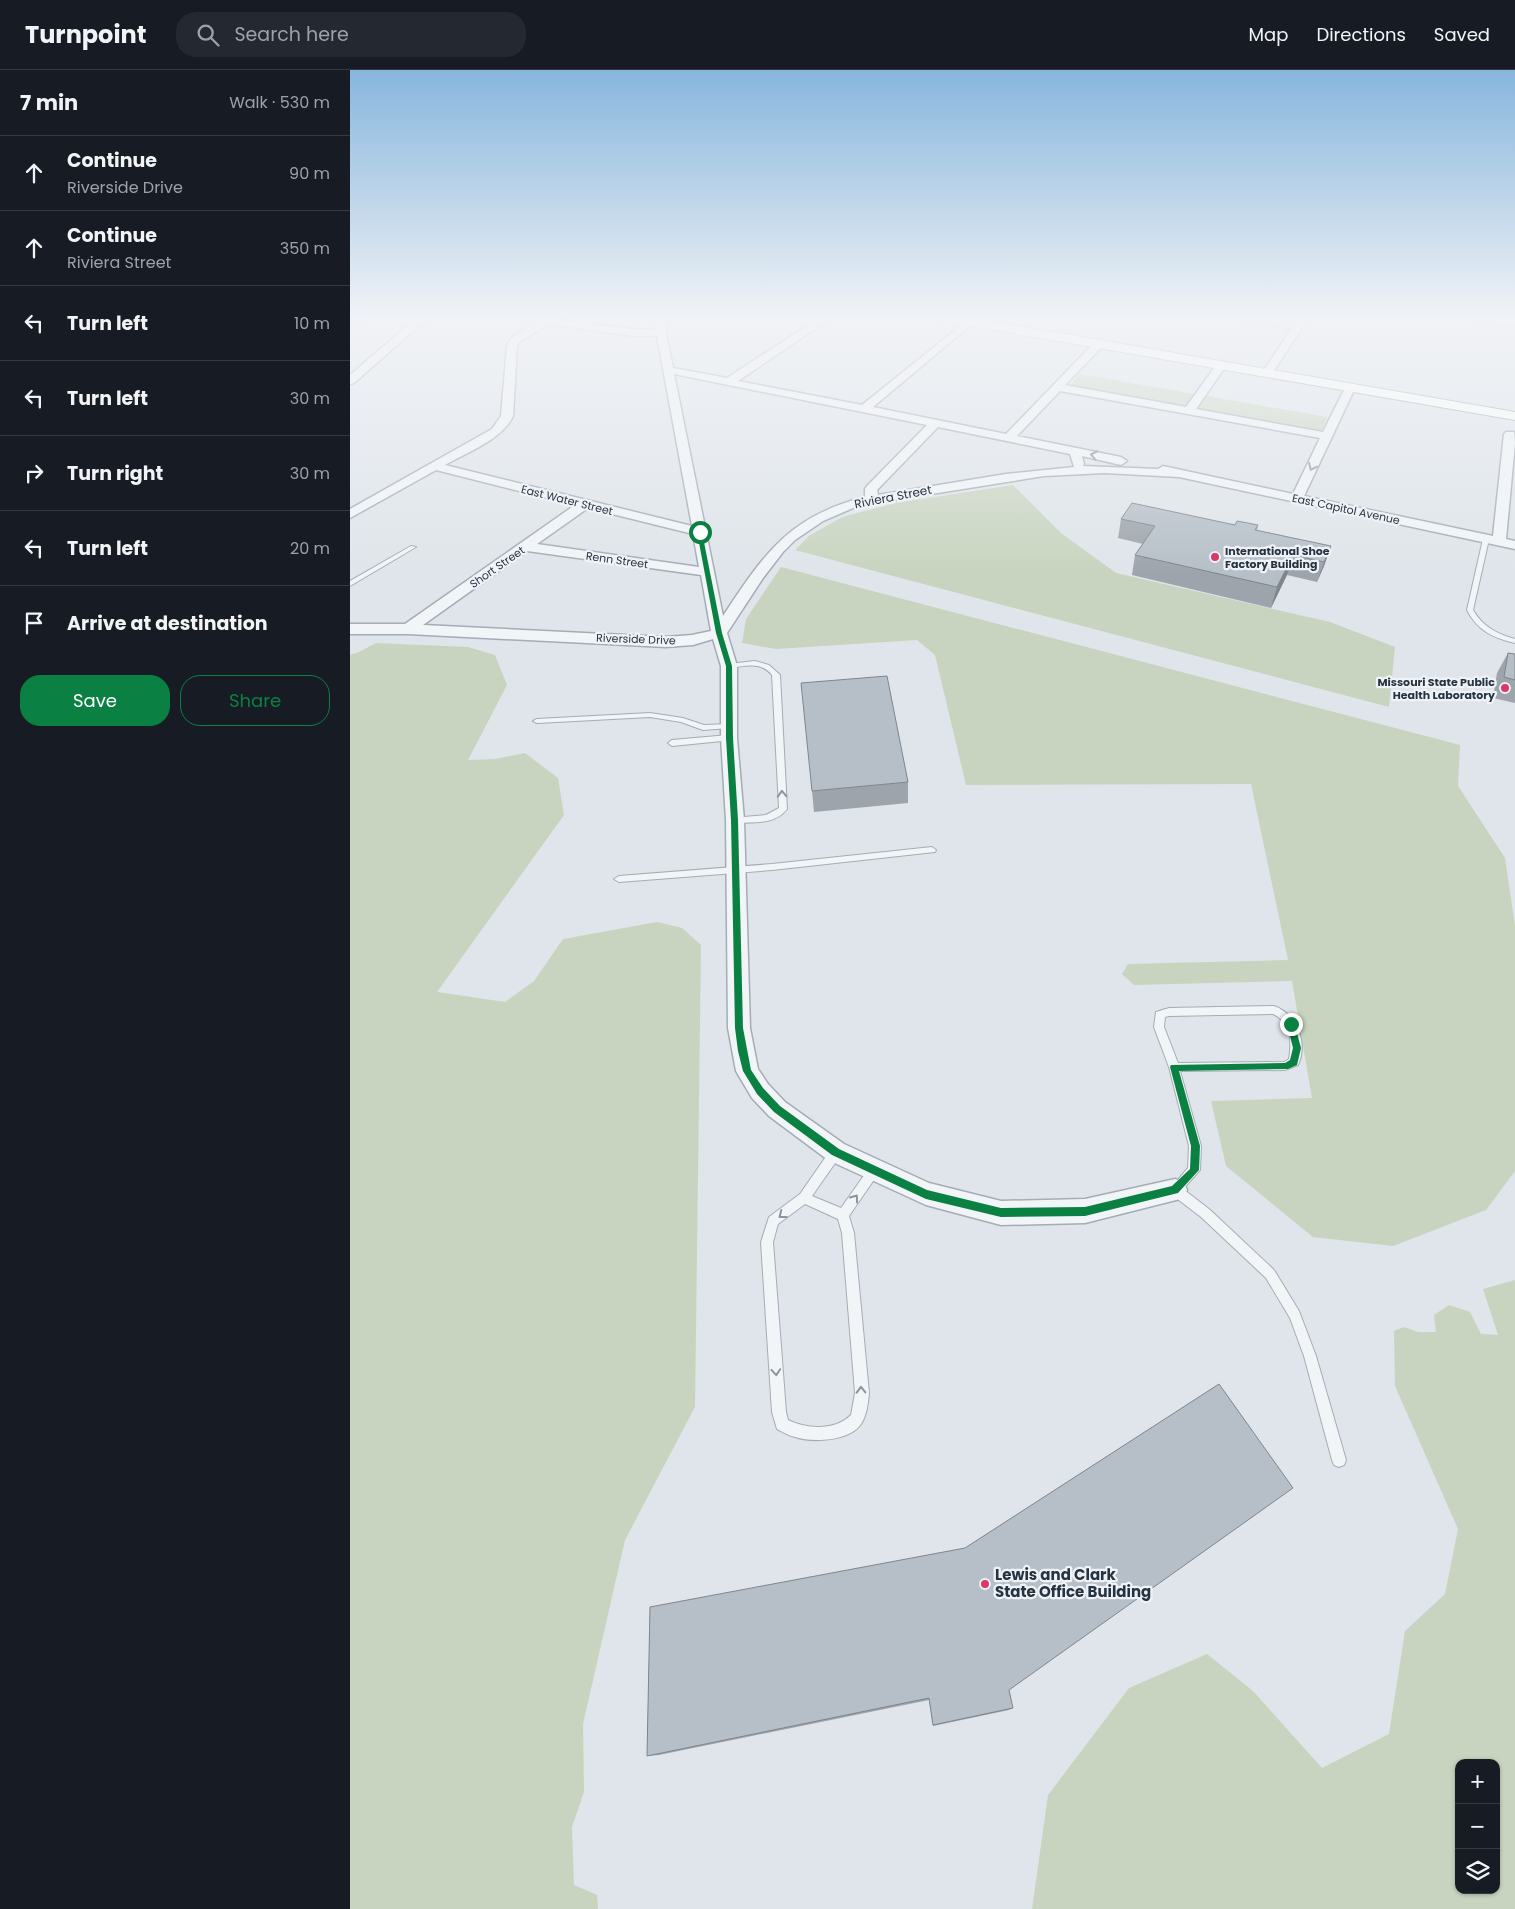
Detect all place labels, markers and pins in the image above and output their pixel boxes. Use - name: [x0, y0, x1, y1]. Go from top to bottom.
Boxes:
- place label: International Shoe Factory Building: [1225, 543, 1330, 572]
- marker: International Shoe Factory Building: [1209, 551, 1221, 563]
- place label: Missouri State Public Health Laboratory: [1378, 674, 1495, 703]
- marker: Missouri State Public Health Laboratory: [1499, 682, 1511, 694]
- place label: Lewis and Clark State Office Building: [995, 1564, 1151, 1602]
- marker: Lewis and Clark State Office Building: [979, 1578, 991, 1590]

